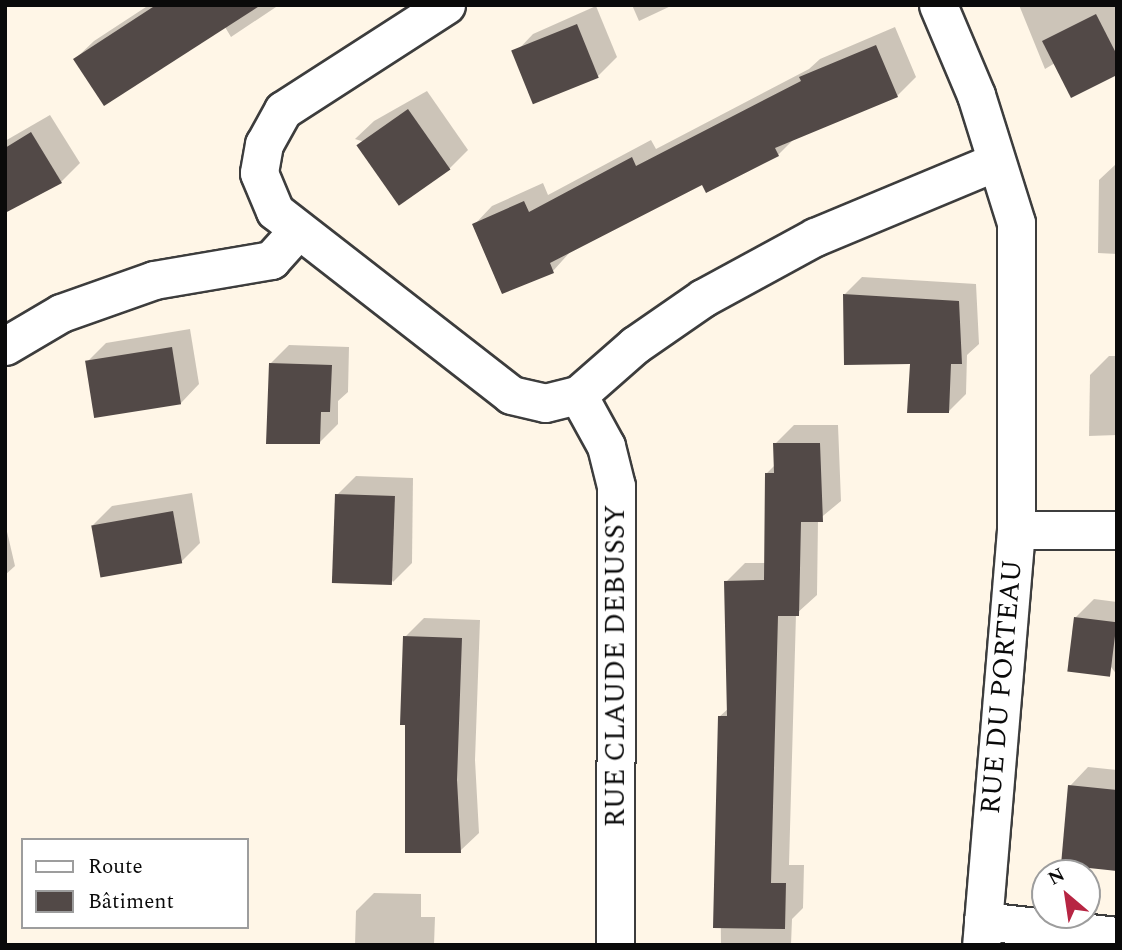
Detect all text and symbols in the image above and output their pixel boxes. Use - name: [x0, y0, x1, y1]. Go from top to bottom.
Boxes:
- street label: RUE CLAUDE DEBUSSY: [599, 505, 633, 827]
- street label: RUE DU PORTEAU: [974, 558, 1030, 816]
- legend: [21, 838, 248, 929]
- text: Route: [88, 851, 143, 883]
- north arrow: [1031, 859, 1101, 929]
- text: N: [1043, 861, 1070, 893]
- text: Bâtiment: [88, 886, 174, 918]

